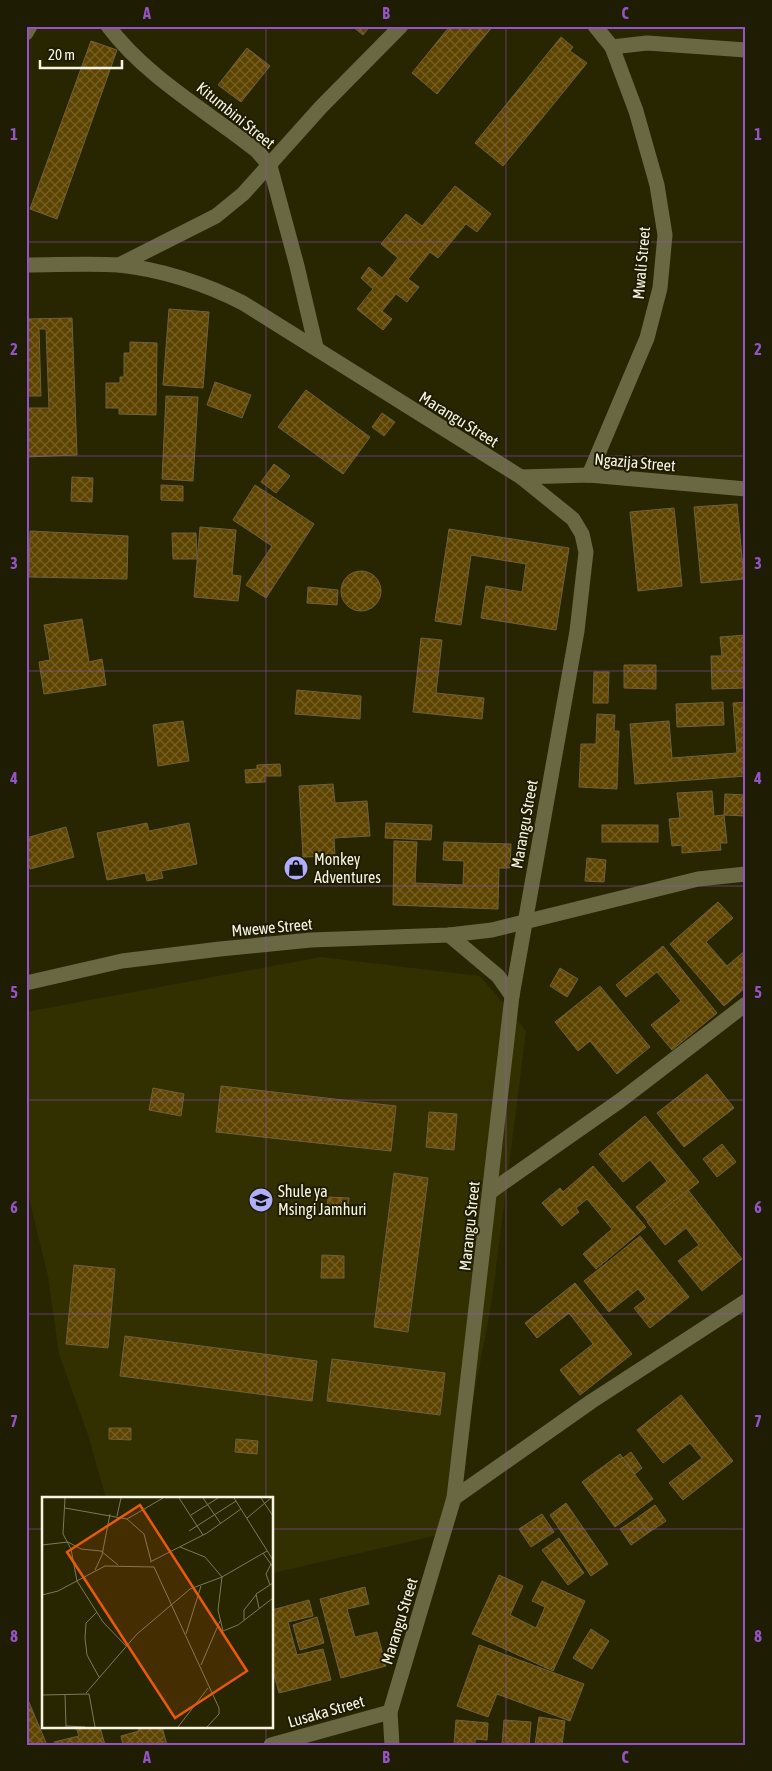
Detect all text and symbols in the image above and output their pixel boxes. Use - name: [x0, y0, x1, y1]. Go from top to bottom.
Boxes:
- text: A: [142, 4, 151, 22]
- text: B: [382, 4, 390, 22]
- text: C: [621, 4, 629, 22]
- scale bar: [40, 38, 122, 70]
- text: 20 m: [48, 46, 75, 63]
- street label: Kitumbini Street: [193, 78, 279, 152]
- text: 1: [10, 125, 18, 143]
- text: 1: [754, 125, 762, 143]
- street label: Mwali Street: [629, 226, 653, 300]
- text: 2: [10, 340, 18, 358]
- text: 2: [754, 340, 762, 358]
- street label: Marangu Street: [416, 388, 502, 451]
- street label: Ngazija Street: [594, 449, 677, 476]
- text: 3: [10, 554, 18, 572]
- text: 3: [754, 554, 762, 572]
- text: 4: [9, 769, 18, 787]
- text: 4: [753, 769, 762, 787]
- street label: Marangu Street: [507, 778, 542, 870]
- place label: Monkey Adventures: [314, 850, 381, 886]
- shop icon: Monkey Adventures: [283, 855, 309, 881]
- street label: Mwewe Street: [231, 914, 314, 940]
- text: 5: [10, 983, 18, 1001]
- text: 5: [754, 983, 762, 1001]
- street label: Marangu Street: [455, 1180, 484, 1272]
- place label: Shule ya Msingi Jamhuri: [278, 1182, 367, 1219]
- school or university icon: Shule ya Msingi Jamhuri: [248, 1187, 274, 1213]
- text: 6: [10, 1198, 18, 1216]
- text: 6: [754, 1198, 762, 1216]
- text: 7: [10, 1412, 18, 1430]
- text: 7: [754, 1412, 762, 1430]
- inset map: [42, 1497, 274, 1728]
- street label: Marangu Street: [377, 1575, 422, 1667]
- text: 8: [10, 1627, 18, 1645]
- text: 8: [754, 1627, 762, 1645]
- street label: Lusaka Street: [286, 1691, 367, 1731]
- text: A: [142, 1748, 151, 1766]
- text: B: [382, 1748, 390, 1766]
- text: C: [621, 1748, 629, 1766]

